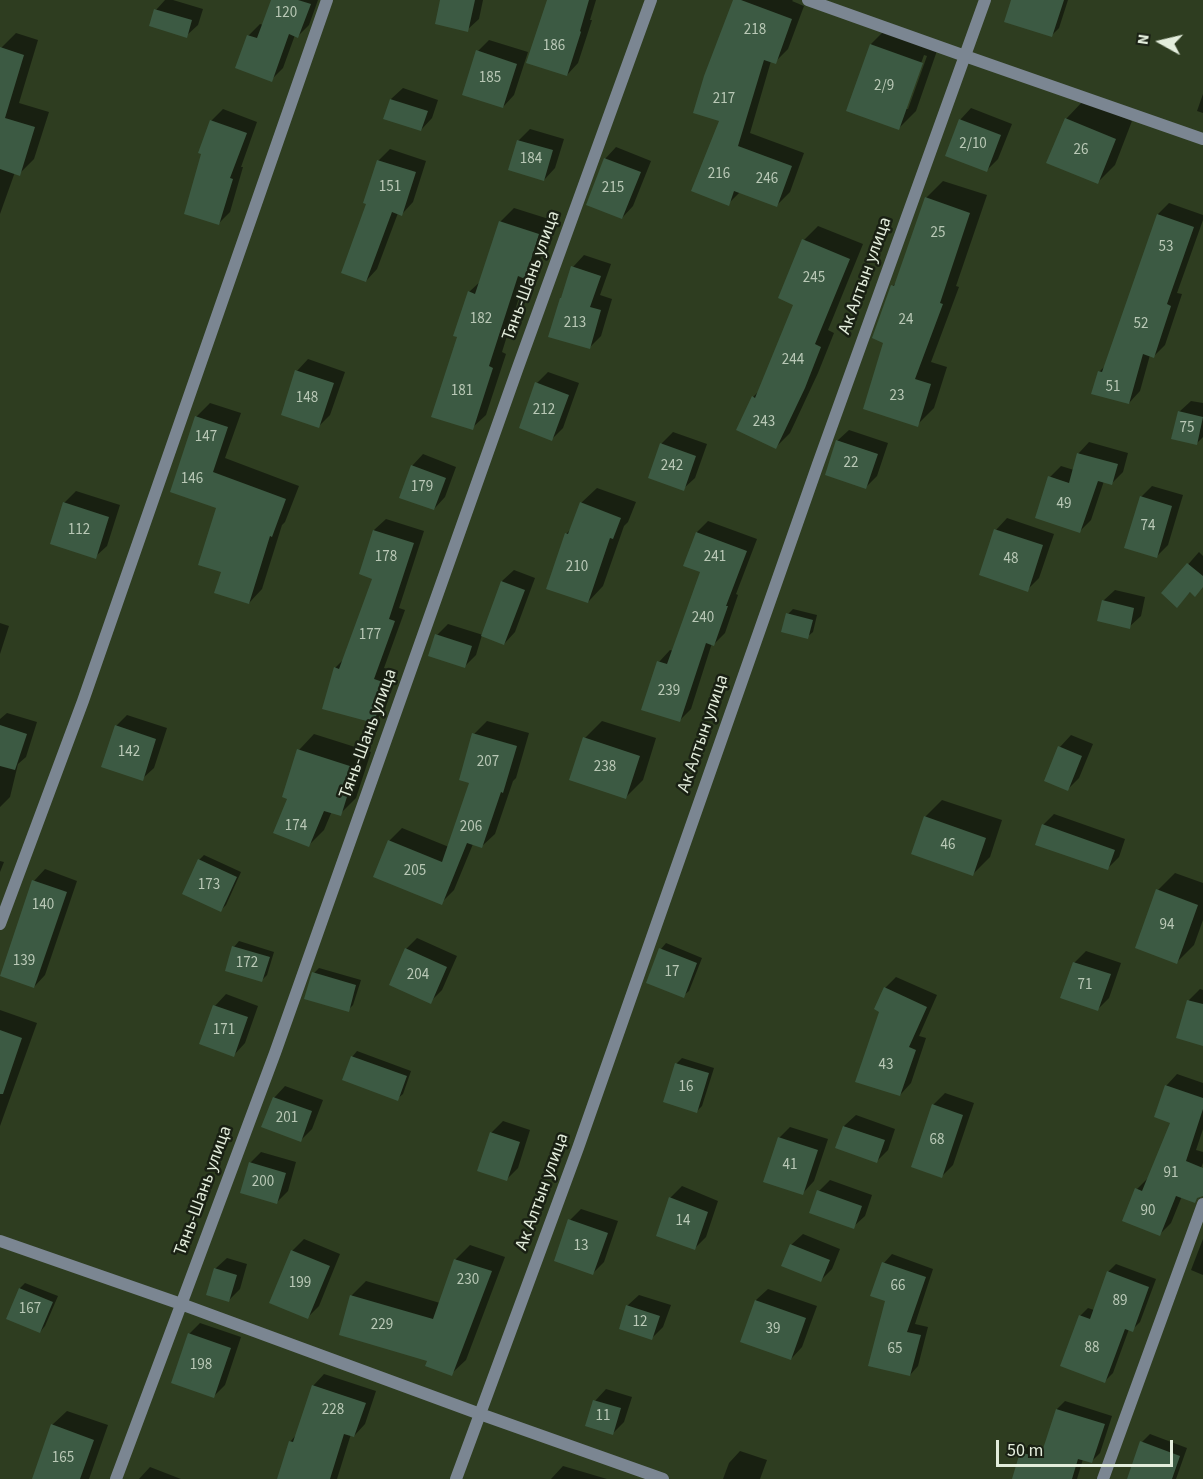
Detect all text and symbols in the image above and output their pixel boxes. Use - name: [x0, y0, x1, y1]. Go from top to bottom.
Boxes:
- house number: 120: [275, 5, 297, 23]
- north arrow: [1131, 12, 1191, 72]
- house number: 218: [744, 22, 766, 40]
- text: N: [1132, 33, 1155, 46]
- house number: 186: [543, 38, 565, 56]
- house number: 185: [479, 70, 501, 88]
- house number: 2/9: [874, 78, 894, 96]
- house number: 217: [713, 91, 735, 109]
- house number: 2/10: [959, 136, 987, 154]
- house number: 26: [1074, 142, 1088, 160]
- house number: 184: [520, 151, 542, 169]
- house number: 216: [708, 166, 730, 184]
- house number: 246: [756, 171, 778, 189]
- house number: 151: [379, 179, 401, 197]
- house number: 215: [602, 180, 624, 198]
- street label: Тянь-Шань улица: [499, 208, 565, 344]
- street label: Ак Алтын улица: [835, 214, 897, 338]
- house number: 25: [931, 225, 945, 243]
- house number: 53: [1159, 239, 1173, 257]
- house number: 245: [803, 270, 825, 288]
- house number: 182: [470, 311, 492, 329]
- house number: 24: [899, 312, 913, 330]
- house number: 213: [564, 315, 586, 333]
- house number: 52: [1134, 316, 1148, 334]
- house number: 244: [782, 352, 804, 370]
- house number: 51: [1106, 379, 1120, 397]
- house number: 181: [451, 383, 473, 401]
- house number: 23: [890, 388, 904, 406]
- house number: 148: [296, 390, 318, 408]
- house number: 212: [533, 402, 555, 420]
- house number: 243: [753, 414, 775, 432]
- house number: 75: [1180, 420, 1194, 438]
- house number: 147: [195, 429, 217, 447]
- house number: 22: [844, 455, 858, 473]
- house number: 242: [661, 458, 683, 476]
- house number: 146: [181, 471, 203, 489]
- house number: 179: [411, 479, 433, 497]
- house number: 49: [1057, 496, 1071, 514]
- house number: 74: [1141, 518, 1155, 536]
- house number: 112: [68, 522, 90, 540]
- house number: 178: [375, 549, 397, 567]
- house number: 241: [704, 549, 726, 567]
- house number: 48: [1004, 551, 1018, 569]
- house number: 210: [566, 559, 588, 577]
- house number: 240: [692, 610, 714, 628]
- house number: 177: [359, 627, 381, 645]
- street label: Тянь-Шань улица: [336, 666, 402, 802]
- street label: Ак Алтын улица: [674, 672, 734, 796]
- house number: 239: [658, 683, 680, 701]
- house number: 142: [118, 744, 140, 762]
- house number: 207: [477, 754, 499, 772]
- house number: 238: [594, 759, 616, 777]
- house number: 174: [285, 818, 307, 836]
- house number: 206: [460, 819, 482, 837]
- house number: 46: [941, 837, 955, 855]
- house number: 205: [404, 863, 426, 881]
- house number: 173: [198, 877, 220, 895]
- house number: 140: [32, 897, 54, 915]
- house number: 94: [1160, 917, 1174, 935]
- house number: 139: [13, 953, 35, 971]
- house number: 172: [236, 955, 258, 973]
- house number: 17: [665, 964, 679, 982]
- house number: 204: [407, 967, 429, 985]
- house number: 71: [1078, 977, 1092, 995]
- house number: 171: [213, 1022, 235, 1040]
- house number: 43: [879, 1057, 893, 1075]
- house number: 16: [679, 1079, 693, 1097]
- house number: 201: [276, 1110, 298, 1128]
- street label: Тянь-Шань улица: [171, 1123, 237, 1259]
- street label: Ак Алтын улица: [512, 1130, 574, 1254]
- house number: 68: [930, 1132, 944, 1150]
- house number: 41: [783, 1157, 797, 1175]
- house number: 91: [1164, 1165, 1178, 1183]
- house number: 200: [252, 1174, 274, 1192]
- house number: 90: [1141, 1203, 1155, 1221]
- house number: 14: [676, 1213, 690, 1231]
- house number: 13: [574, 1238, 588, 1256]
- house number: 230: [457, 1272, 479, 1290]
- house number: 199: [289, 1275, 311, 1293]
- house number: 66: [891, 1278, 905, 1296]
- house number: 89: [1113, 1293, 1127, 1311]
- house number: 167: [19, 1301, 41, 1319]
- house number: 12: [633, 1314, 647, 1332]
- house number: 229: [371, 1317, 393, 1335]
- house number: 39: [766, 1321, 780, 1339]
- house number: 88: [1085, 1340, 1099, 1358]
- house number: 65: [888, 1341, 902, 1359]
- house number: 198: [190, 1357, 212, 1375]
- house number: 228: [322, 1402, 344, 1420]
- house number: 11: [596, 1408, 610, 1426]
- scale bar: [999, 1428, 1176, 1466]
- text: 50 m: [1007, 1438, 1043, 1463]
- house number: 165: [52, 1450, 74, 1468]

